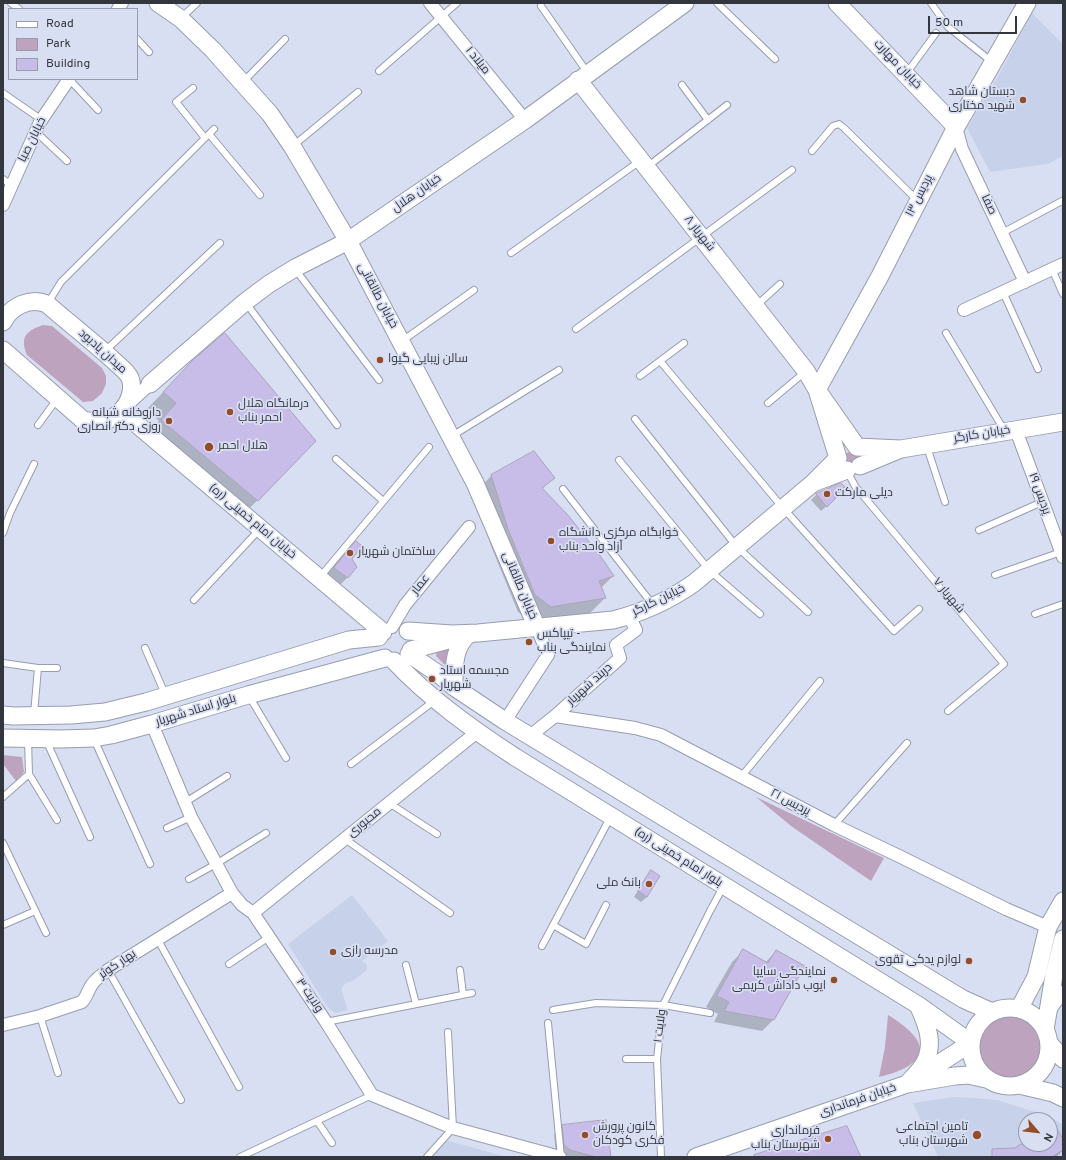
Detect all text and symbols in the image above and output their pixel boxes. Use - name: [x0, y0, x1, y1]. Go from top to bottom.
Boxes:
- legend: [8, 8, 138, 80]
- scale bar: [930, 8, 1019, 34]
- text: 50 m: [935, 15, 963, 31]
- text: Road: [46, 16, 74, 32]
- text: Park: [46, 36, 71, 52]
- street label: خیابان مهارت: [870, 37, 924, 93]
- street label: میلاد ۱: [461, 44, 493, 78]
- text: Building: [46, 56, 90, 72]
- place label: دبستان شاهد شهید مختاری: [948, 86, 1015, 114]
- marker: دبستان شاهد شهید مختاری: [1018, 95, 1028, 105]
- street label: خیابان صبا: [16, 115, 50, 165]
- street label: خیابان هلال: [390, 172, 444, 216]
- street label: پردیس ۱۳: [903, 173, 937, 219]
- street label: صفا: [977, 192, 999, 218]
- street label: شهریار ۸: [681, 213, 717, 255]
- street label: خیابان طالقانی: [354, 261, 400, 331]
- street label: میدان یادبود: [75, 327, 129, 377]
- place label: سالن زیبایی گیوا: [388, 353, 468, 367]
- marker: سالن زیبایی گیوا: [375, 355, 385, 365]
- place label: درمانگاه هلال احمر بناب: [238, 398, 309, 426]
- place label: داروخانه شبانه روزی دکتر انصاری: [77, 407, 161, 435]
- marker: درمانگاه هلال احمر بناب: [225, 407, 235, 417]
- marker: داروخانه شبانه روزی دکتر انصاری: [164, 416, 174, 426]
- street label: خیابان کارگر: [953, 423, 1011, 447]
- place label: هلال احمر: [218, 440, 268, 454]
- marker: هلال احمر: [203, 441, 215, 453]
- street label: پردیس ۱۹: [1025, 471, 1053, 517]
- street label: خیابان امام خمینی (ره): [205, 481, 299, 563]
- place label: دیلی مارکت: [835, 487, 893, 501]
- marker: دیلی مارکت: [822, 489, 832, 499]
- place label: خوابگاه مرکزی دانشگاه آزاد واحد بناب: [559, 527, 678, 555]
- marker: خوابگاه مرکزی دانشگاه آزاد واحد بناب: [546, 536, 556, 546]
- place label: ساختمان شهریار: [358, 546, 435, 560]
- marker: ساختمان شهریار: [345, 548, 355, 558]
- street label: خیابان طالقانی: [498, 550, 540, 622]
- street label: عمار: [409, 572, 433, 598]
- street label: شهریار ۷: [929, 575, 967, 617]
- street label: خیابان کارگر: [630, 582, 688, 620]
- place label: تیپاکس - نمایندگی بناب: [537, 628, 606, 656]
- marker: تیپاکس - نمایندگی بناب: [524, 637, 534, 647]
- street label: دربند شهریار: [564, 661, 616, 709]
- place label: مجسمه استاد شهریار: [440, 665, 509, 693]
- marker: مجسمه استاد شهریار: [427, 674, 437, 684]
- street label: بلوار استاد شهریار: [154, 692, 238, 730]
- street label: پردیس ۲۱: [767, 786, 813, 820]
- street label: محبوری: [345, 805, 385, 841]
- street label: بلوار امام خمینی (ره): [631, 825, 725, 891]
- place label: بانک ملی: [596, 877, 641, 891]
- marker: بانک ملی: [644, 879, 654, 889]
- place label: مدرسه رازی: [341, 945, 398, 959]
- street label: بهار کوثر: [97, 947, 139, 983]
- marker: مدرسه رازی: [328, 947, 338, 957]
- place label: لوازم یدکی تقوی: [875, 954, 961, 968]
- marker: لوازم یدکی تقوی: [964, 956, 974, 966]
- place label: نمایندگی سایپا ایوب داداش کریمی: [732, 966, 826, 994]
- marker: نمایندگی سایپا ایوب داداش کریمی: [829, 975, 839, 985]
- street label: ولایت ۳: [292, 976, 326, 1016]
- street label: ولایت ۱: [652, 1008, 670, 1044]
- street label: خیابان فرمانداری: [818, 1081, 898, 1121]
- north arrow: [1018, 1112, 1058, 1152]
- place label: کانون پرورش فکری کودکان: [593, 1121, 665, 1149]
- place label: تامین اجتماعی شهرستان بناب: [896, 1121, 968, 1149]
- place label: فرمانداری شهرستان بناب: [751, 1125, 820, 1153]
- marker: تامین اجتماعی شهرستان بناب: [971, 1129, 983, 1141]
- marker: کانون پرورش فکری کودکان: [580, 1130, 590, 1140]
- text: N: [1040, 1130, 1056, 1144]
- marker: فرمانداری شهرستان بناب: [823, 1134, 833, 1144]

